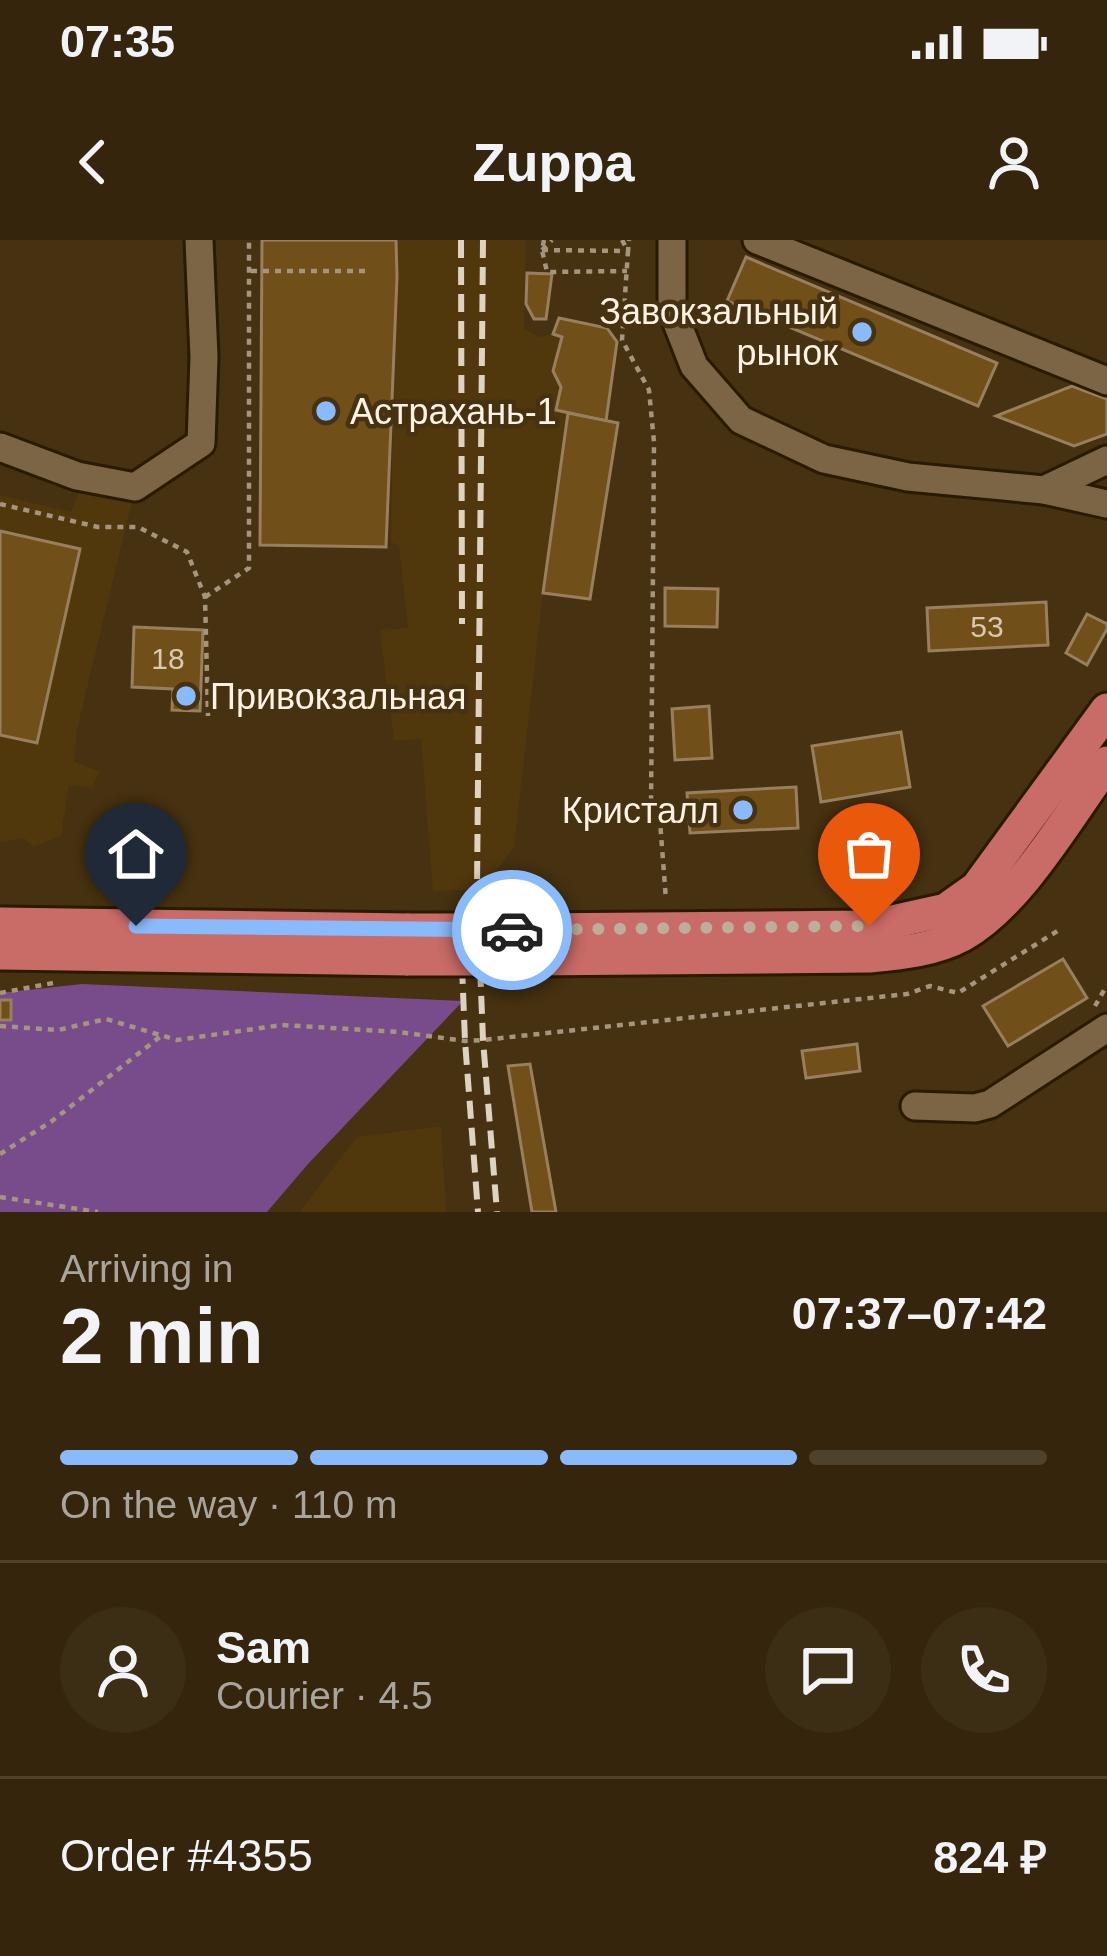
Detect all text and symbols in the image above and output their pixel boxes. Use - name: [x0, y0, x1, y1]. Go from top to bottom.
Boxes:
- text: 07:35: [60, 16, 175, 67]
- icon: back: [60, 129, 126, 195]
- icon: person: [981, 129, 1047, 195]
- text: Zuppa: [473, 132, 634, 192]
- place label: Завокзальный рынок: [599, 291, 838, 373]
- marker: Завокзальный рынок: [849, 319, 875, 345]
- place label: Астрахань-1: [350, 391, 557, 432]
- marker: Астрахань-1: [313, 398, 339, 424]
- house number: 53: [970, 610, 1004, 643]
- house number: 18: [151, 642, 185, 675]
- place label: Привокзальная: [210, 676, 467, 717]
- marker: Привокзальная: [173, 683, 199, 709]
- place label: Кристалл: [562, 790, 719, 831]
- marker: Кристалл: [730, 797, 756, 823]
- pin: [85, 803, 187, 926]
- pin: [818, 803, 920, 926]
- icon: home: [103, 821, 169, 887]
- icon: bag: [836, 821, 902, 887]
- courier: [452, 870, 572, 990]
- icon: car: [479, 897, 545, 963]
- text: Arriving in: [60, 1247, 233, 1290]
- text: 07:37–07:42: [792, 1288, 1047, 1339]
- text: 2 min: [60, 1292, 264, 1380]
- text: On the way · 110 m: [60, 1483, 397, 1526]
- button: person: [60, 1607, 186, 1733]
- button: chat: [765, 1607, 891, 1733]
- button: phone: [921, 1607, 1047, 1733]
- text: Sam: [216, 1622, 311, 1673]
- text: Courier · 4.5: [216, 1674, 433, 1717]
- text: Order #4355: [60, 1830, 313, 1881]
- text: 824 ₽: [933, 1832, 1047, 1883]

